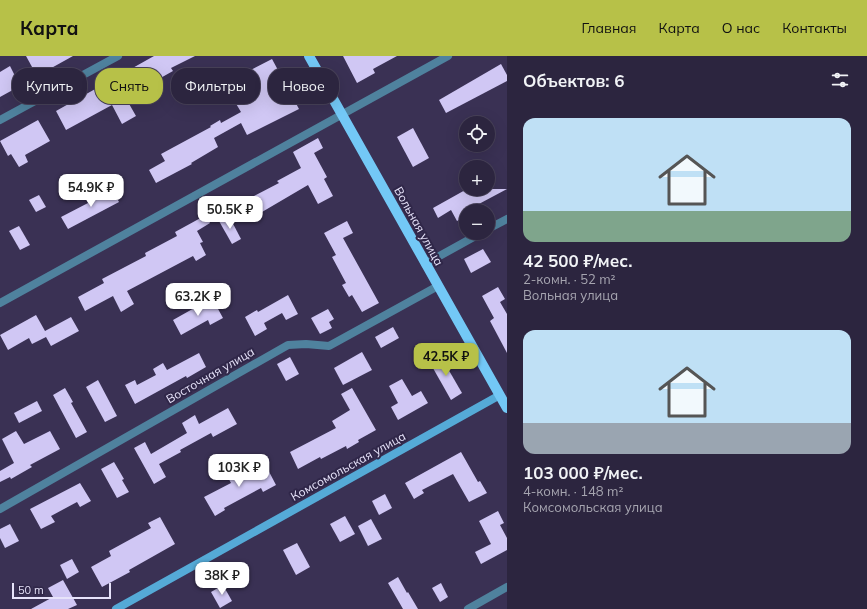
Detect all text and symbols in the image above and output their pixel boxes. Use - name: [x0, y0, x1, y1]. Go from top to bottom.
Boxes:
- text: Карта: [20, 16, 78, 40]
- text: Главная: [582, 19, 637, 37]
- text: Карта: [659, 19, 700, 37]
- text: О нас: [722, 19, 760, 37]
- text: Контакты: [782, 19, 847, 37]
- chip: Купить: [12, 68, 87, 104]
- chip: Снять: [95, 68, 163, 104]
- chip: Фильтры: [171, 68, 260, 104]
- chip: Новое: [268, 68, 339, 104]
- icon: filters: [829, 69, 851, 91]
- text: Объектов: 6: [523, 70, 624, 91]
- map controls: [459, 116, 495, 240]
- button: locate: [459, 116, 495, 152]
- icon: home: [651, 144, 723, 216]
- button: +: [459, 160, 495, 196]
- pin: 54.9K ₽: [54, 174, 128, 208]
- text: 54.9K ₽: [68, 179, 114, 195]
- street label: Вольная улица: [391, 184, 447, 268]
- pin: 50.5K ₽: [193, 196, 267, 230]
- text: 50.5K ₽: [207, 201, 253, 217]
- button: −: [459, 204, 495, 240]
- text: 42 500 ₽/мес.: [523, 250, 632, 271]
- text: 2-комн. · 52 m²: [523, 271, 616, 287]
- pin: 63.2K ₽: [161, 283, 235, 317]
- text: Вольная улица: [523, 287, 618, 303]
- text: 63.2K ₽: [175, 288, 221, 304]
- pin: 42.5K ₽: [409, 343, 483, 377]
- street label: Восточная улица: [163, 344, 257, 406]
- text: 42.5K ₽: [423, 348, 469, 364]
- icon: home: [651, 356, 723, 428]
- street label: Комсомольская улица: [288, 428, 408, 504]
- pin: 103K ₽: [206, 454, 272, 488]
- text: 103K ₽: [217, 459, 261, 475]
- text: 103 000 ₽/мес.: [523, 462, 643, 483]
- text: 4-комн. · 148 m²: [523, 483, 623, 499]
- text: Комсомольская улица: [523, 499, 663, 515]
- pin: 38K ₽: [194, 562, 250, 596]
- text: 38K ₽: [204, 567, 240, 583]
- scale bar: [12, 581, 111, 600]
- text: 50 m: [18, 583, 44, 597]

